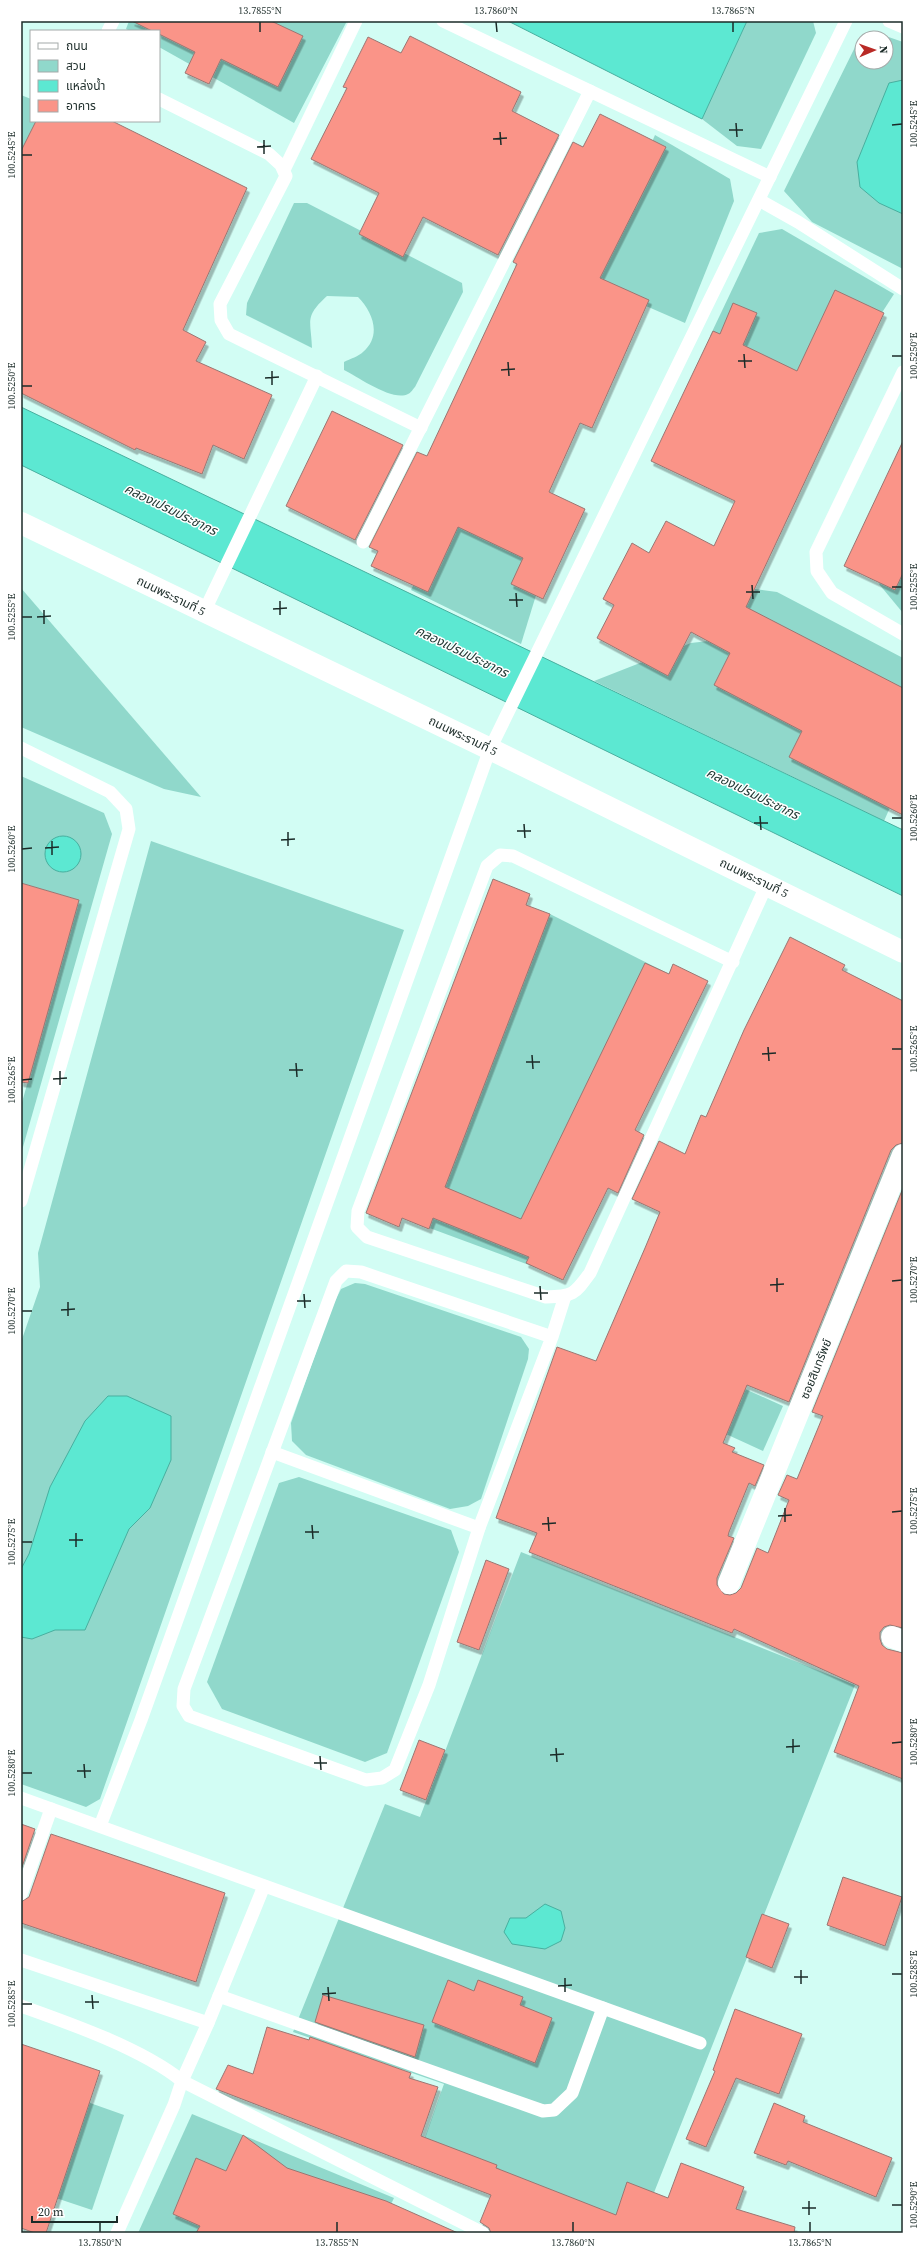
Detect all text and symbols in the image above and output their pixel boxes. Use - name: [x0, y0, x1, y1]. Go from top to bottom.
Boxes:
- text: 13.7855°N: [238, 4, 282, 17]
- text: 13.7860°N: [474, 4, 518, 17]
- text: 13.7865°N: [711, 4, 755, 17]
- legend: [30, 30, 160, 122]
- north arrow: [854, 30, 894, 70]
- text: ถนน: [66, 38, 88, 54]
- text: N: [876, 45, 891, 54]
- text: สวน: [66, 58, 86, 74]
- text: แหล่งน้ำ: [66, 77, 105, 94]
- text: อาคาร: [66, 98, 96, 114]
- text: 100.5245°E: [907, 100, 920, 148]
- text: 100.5245°E: [5, 131, 18, 179]
- text: 100.5250°E: [907, 332, 920, 380]
- text: 100.5250°E: [5, 362, 18, 410]
- water label: คลองเปรมประชากร: [122, 480, 221, 540]
- text: 100.5255°E: [907, 563, 920, 611]
- street label: ถนนพระรามที่ 5: [134, 572, 208, 619]
- text: 100.5255°E: [5, 593, 18, 641]
- water label: คลองเปรมประชากร: [413, 622, 512, 682]
- street label: ถนนพระรามที่ 5: [426, 712, 500, 759]
- water label: คลองเปรมประชากร: [704, 764, 803, 824]
- text: 100.5260°E: [907, 794, 920, 842]
- text: 100.5260°E: [5, 825, 18, 873]
- street label: ถนนพระรามที่ 5: [717, 854, 791, 901]
- text: 100.5265°E: [907, 1025, 920, 1073]
- text: 100.5265°E: [5, 1056, 18, 1104]
- text: 100.5270°E: [907, 1256, 920, 1304]
- text: 100.5270°E: [5, 1287, 18, 1335]
- street label: ซอยสินทรัพย์: [797, 1336, 835, 1401]
- text: 100.5275°E: [907, 1487, 920, 1535]
- text: 100.5275°E: [5, 1518, 18, 1566]
- text: 100.5280°E: [907, 1718, 920, 1766]
- text: 100.5280°E: [5, 1749, 18, 1797]
- text: 100.5285°E: [907, 1950, 920, 1998]
- text: 100.5285°E: [5, 1980, 18, 2028]
- text: 100.5290°E: [907, 2181, 920, 2229]
- scale bar: [32, 2198, 117, 2224]
- text: 20 m: [38, 2204, 64, 2220]
- text: 13.7850°N: [78, 2236, 122, 2249]
- text: 13.7855°N: [315, 2236, 359, 2249]
- text: 13.7860°N: [551, 2236, 595, 2249]
- text: 13.7865°N: [788, 2236, 832, 2249]

